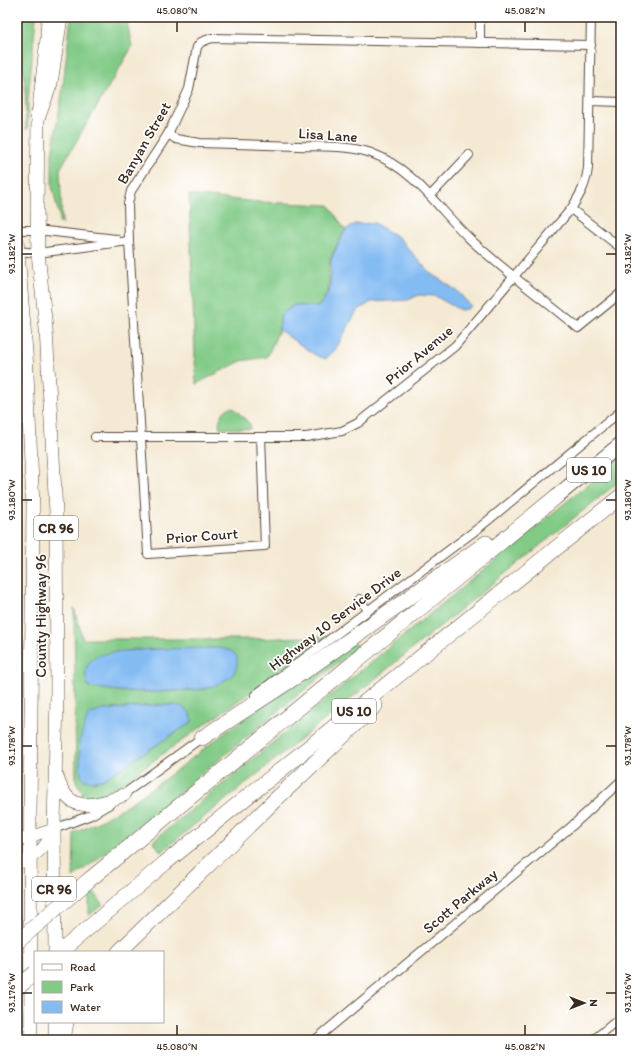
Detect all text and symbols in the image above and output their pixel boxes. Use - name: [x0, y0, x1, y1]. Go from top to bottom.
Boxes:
- text: 45.080°N: [156, 4, 198, 17]
- text: 45.082°N: [505, 4, 545, 17]
- street label: Banyan Street: [113, 98, 175, 187]
- street label: Lisa Lane: [298, 124, 358, 146]
- text: 93.182°W: [5, 234, 18, 274]
- text: 93.182°W: [621, 234, 634, 274]
- street label: Prior Avenue: [382, 322, 456, 388]
- road number: US 10: [567, 458, 611, 482]
- text: 93.180°W: [5, 479, 18, 520]
- text: 93.180°W: [621, 479, 634, 520]
- road number: CR 96: [34, 516, 78, 540]
- street label: Prior Court: [165, 524, 239, 547]
- street label: County Highway 96: [32, 554, 50, 678]
- street label: Highway 10 Service Drive: [265, 563, 405, 675]
- road number: US 10: [332, 699, 376, 723]
- text: 93.178°W: [5, 726, 18, 766]
- text: 93.178°W: [621, 726, 634, 766]
- street label: Scott Parkway: [419, 865, 501, 937]
- road number: CR 96: [32, 877, 76, 901]
- legend: [34, 951, 164, 1023]
- text: Road: [70, 960, 96, 974]
- text: 93.176°W: [5, 973, 18, 1013]
- text: 93.176°W: [621, 973, 634, 1013]
- text: Park: [70, 980, 94, 994]
- north arrow: [564, 983, 604, 1023]
- text: N: [587, 999, 600, 1007]
- text: Water: [70, 1000, 101, 1014]
- text: 45.080°N: [156, 1040, 198, 1053]
- text: 45.082°N: [505, 1040, 545, 1053]

